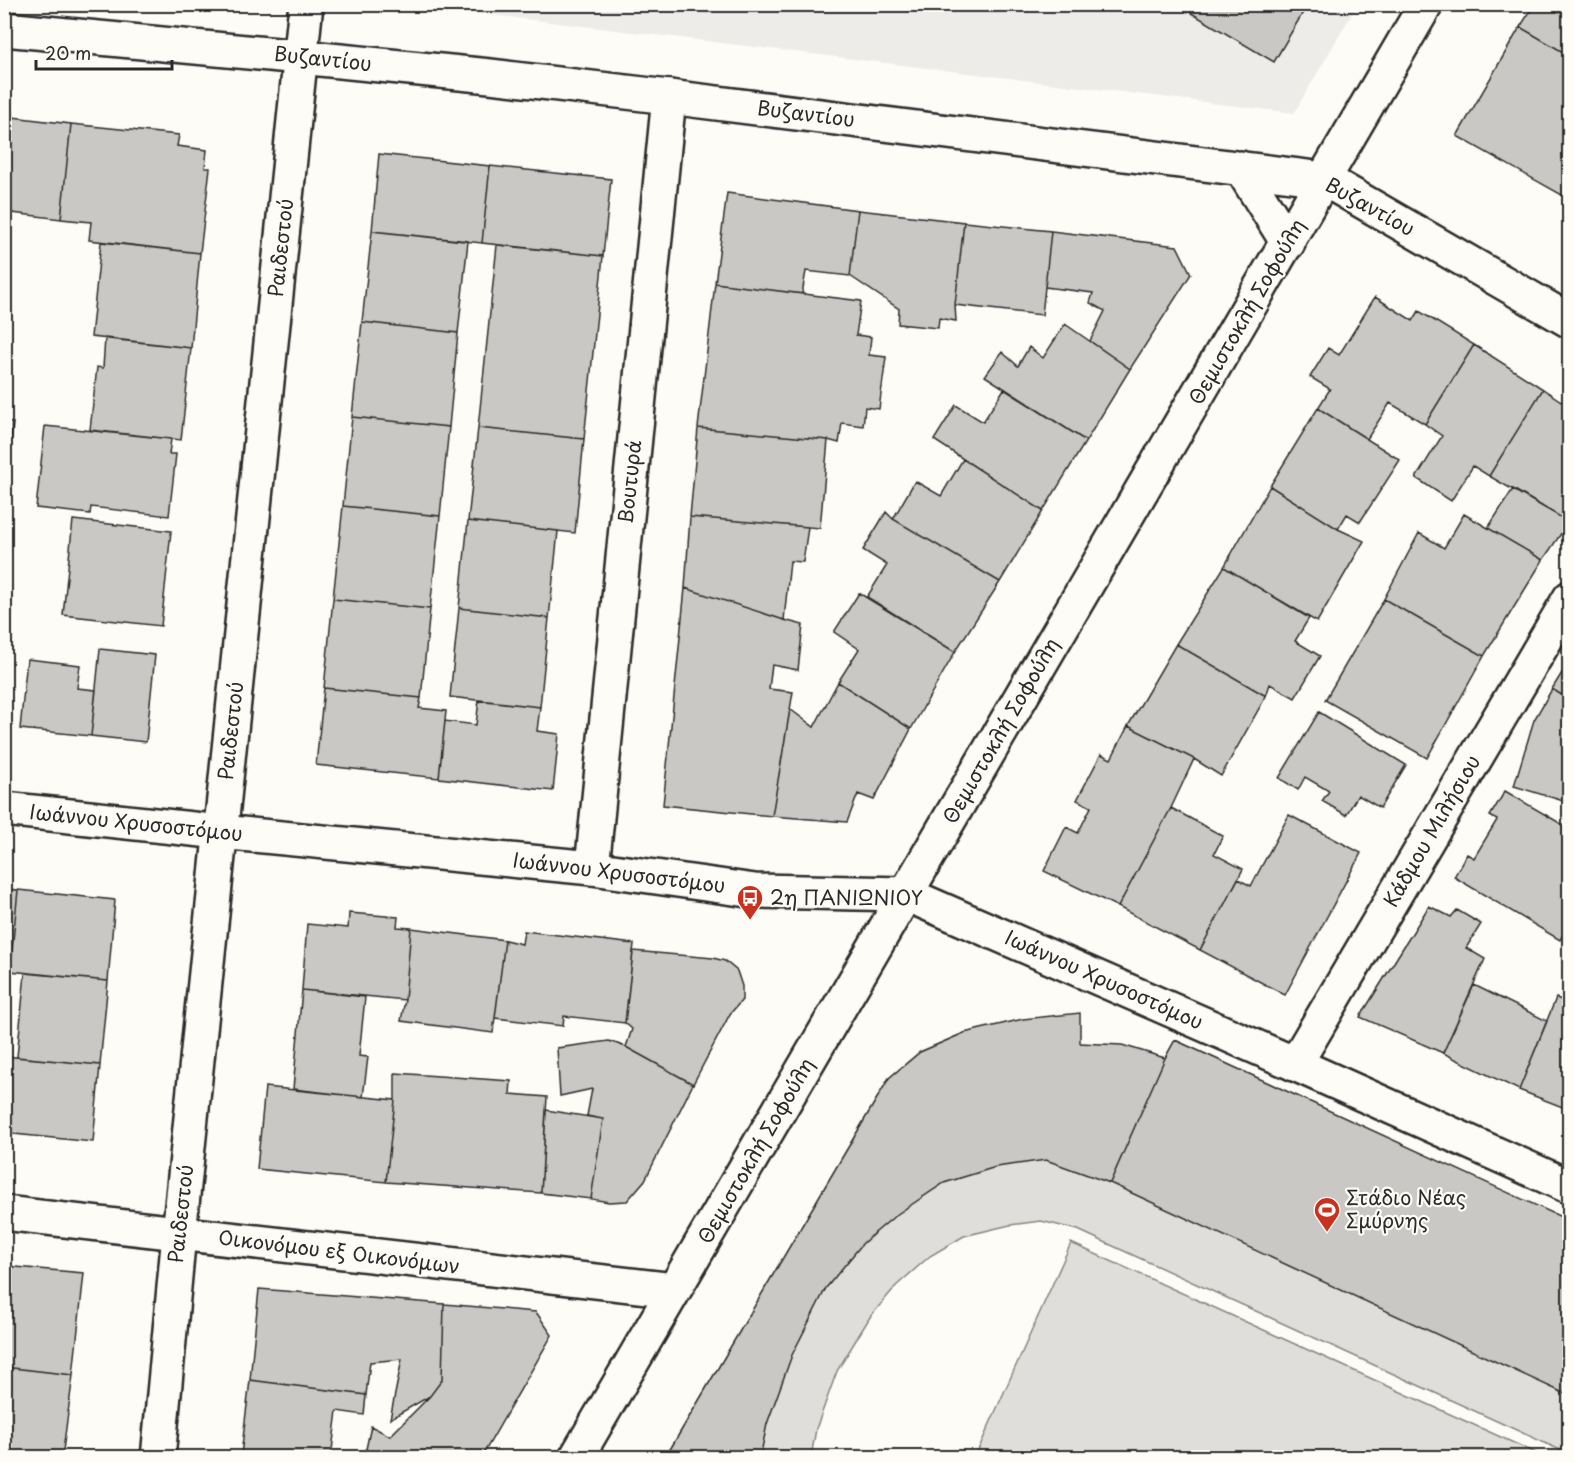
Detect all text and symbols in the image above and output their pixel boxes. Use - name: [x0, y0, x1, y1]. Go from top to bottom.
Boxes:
- scale bar: [36, 33, 172, 71]
- street label: Βυζαντίου: [273, 38, 373, 78]
- text: 20 m: [45, 39, 91, 66]
- street label: Βυζαντίου: [756, 92, 857, 134]
- street label: Βυζαντίου: [1320, 169, 1421, 243]
- street label: Ραιδεστού: [260, 197, 300, 299]
- street label: Θεμιστοκλή Σοφούλη: [1181, 213, 1312, 410]
- street label: Βουτυρά: [610, 439, 648, 525]
- street label: Θεμιστοκλή Σοφούλη: [935, 632, 1066, 829]
- street label: Ραιδεστού: [210, 680, 250, 782]
- street label: Κάδμου Μιλήσιου: [1375, 749, 1487, 912]
- street label: Ιωάννου Χρυσοστόμου: [28, 796, 244, 848]
- street label: Ιωάννου Χρυσοστόμου: [511, 844, 727, 900]
- place label: 2η ΠΑΝΙΩΝΙΟΥ: [770, 882, 923, 912]
- bus stop icon: 2η ΠΑΝΙΩΝΙΟΥ: [735, 883, 765, 921]
- street label: Ιωάννου Χρυσοστόμου: [1001, 922, 1208, 1036]
- street label: Θεμιστοκλή Σοφούλη: [690, 1052, 821, 1249]
- street label: Ραιδεστού: [160, 1163, 200, 1265]
- place label: Στάδιο Νέας Σμύρνης: [1346, 1182, 1466, 1235]
- sports icon: Στάδιο Νέας Σμύρνης: [1312, 1195, 1342, 1233]
- street label: Οικονόμου εξ Οικονόμων: [217, 1221, 462, 1281]

